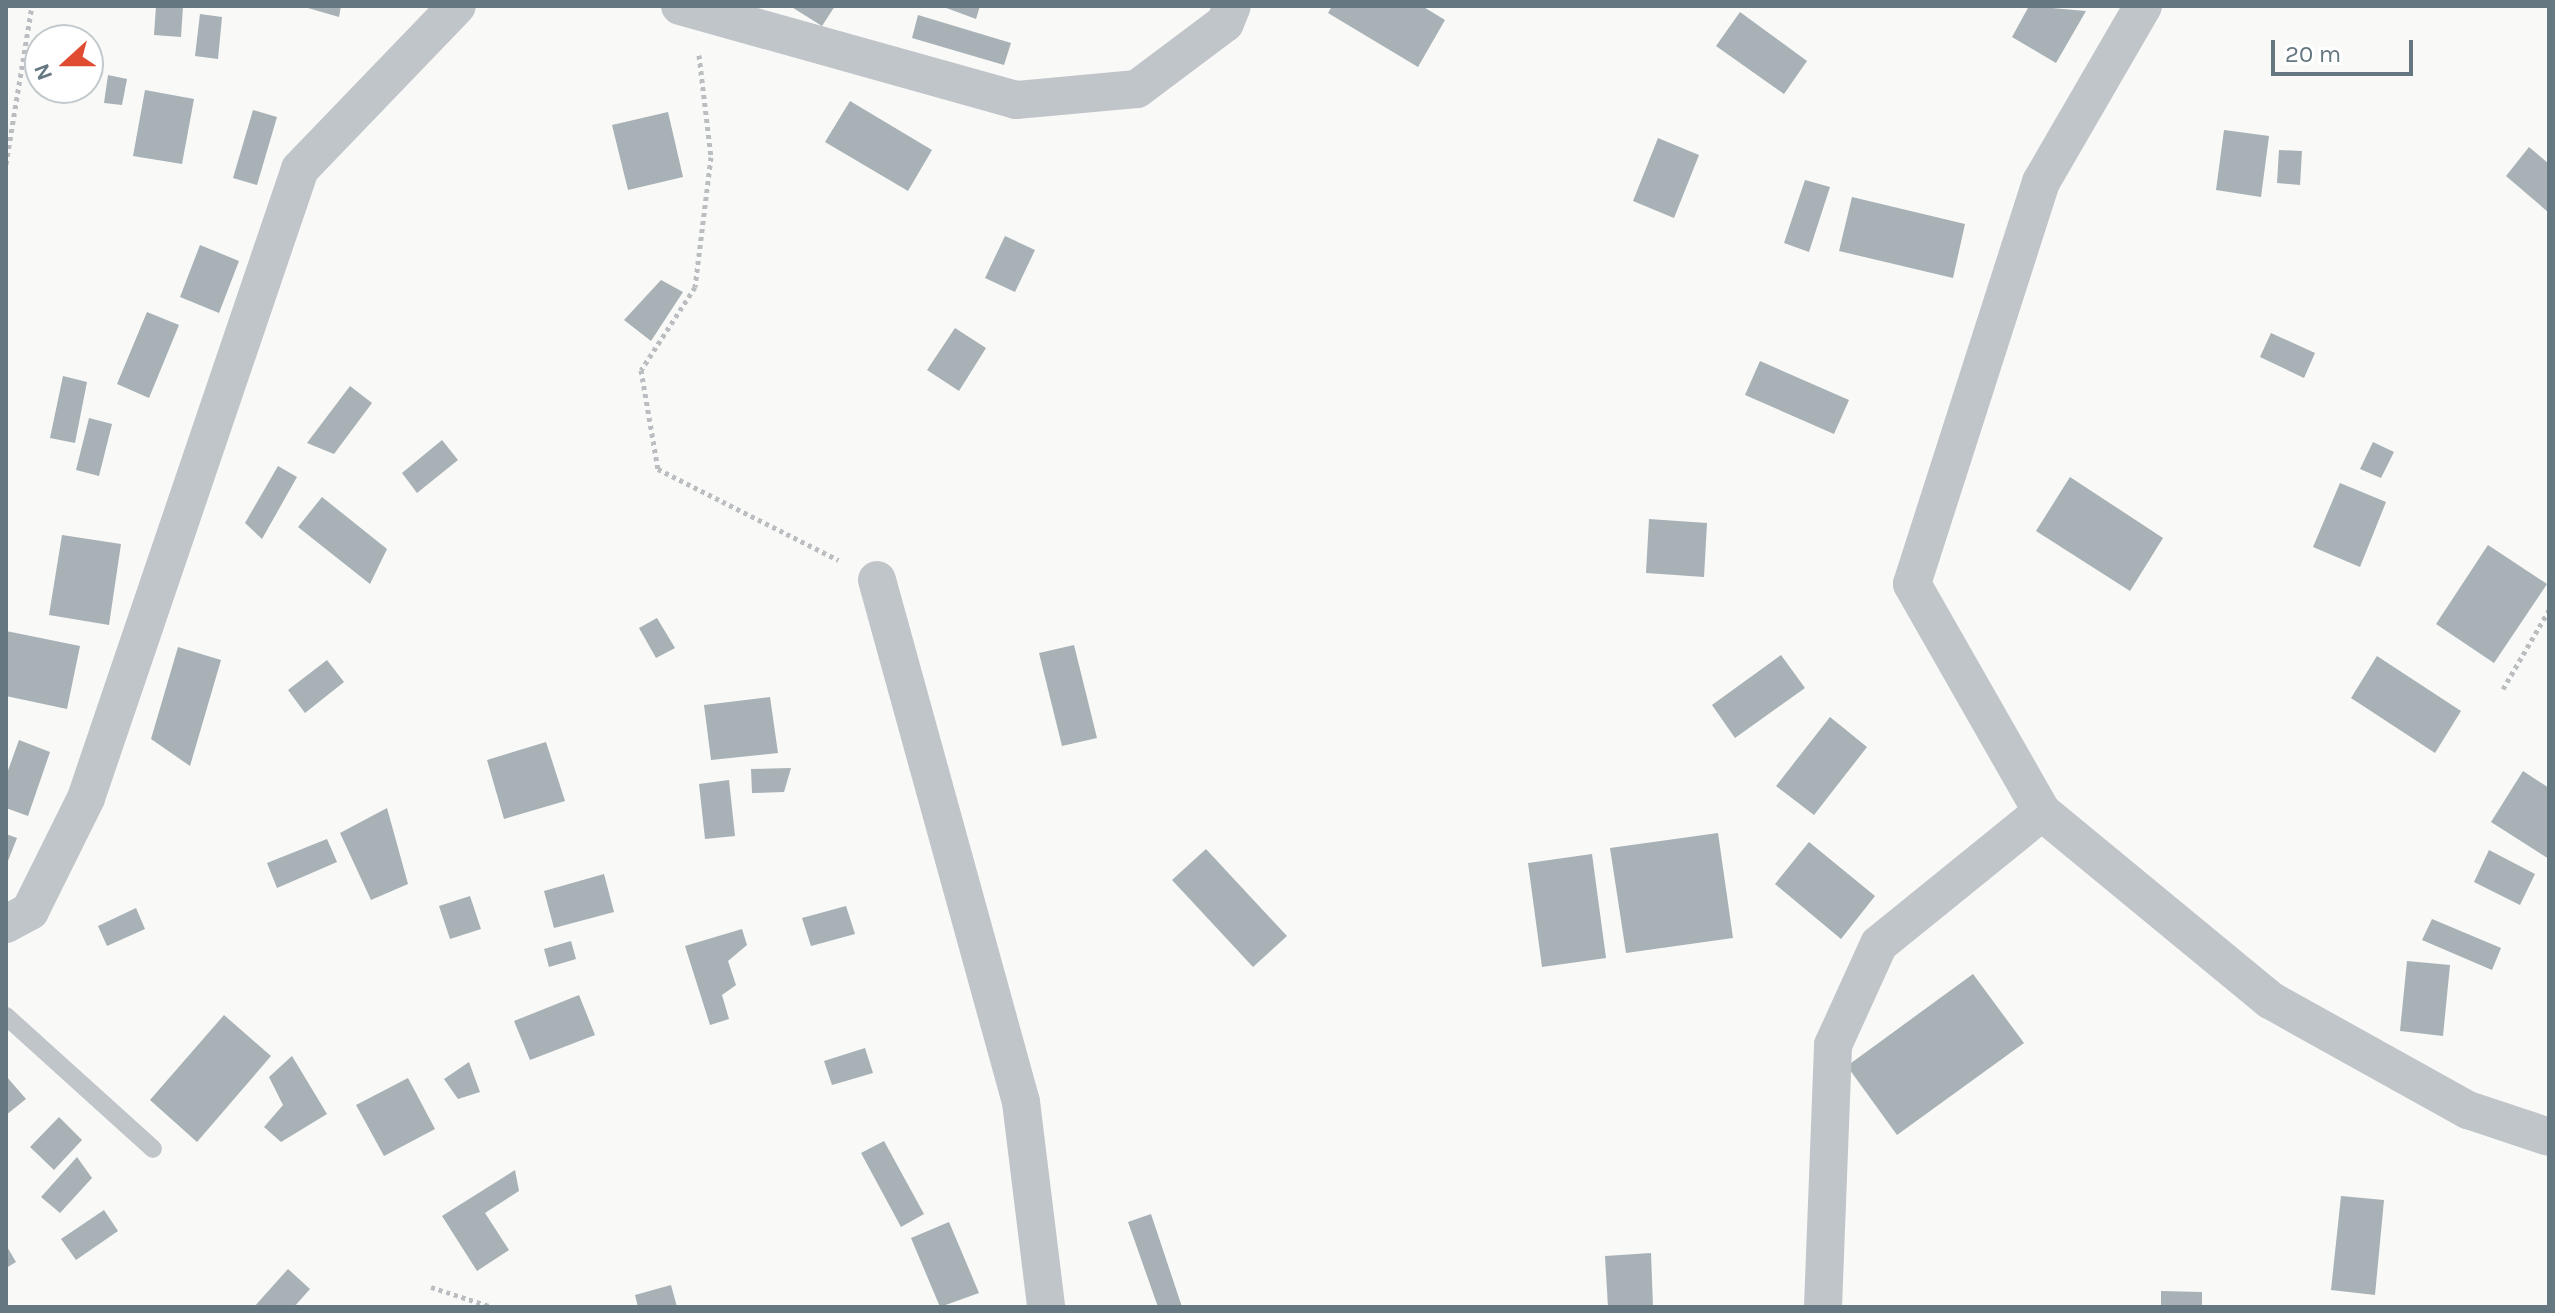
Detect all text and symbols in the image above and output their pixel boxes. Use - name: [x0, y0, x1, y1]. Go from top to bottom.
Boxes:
- north arrow: [24, 24, 104, 104]
- scale bar: [2275, 24, 2417, 74]
- text: 20 m: [2285, 40, 2341, 68]
- text: N: [28, 60, 58, 84]

